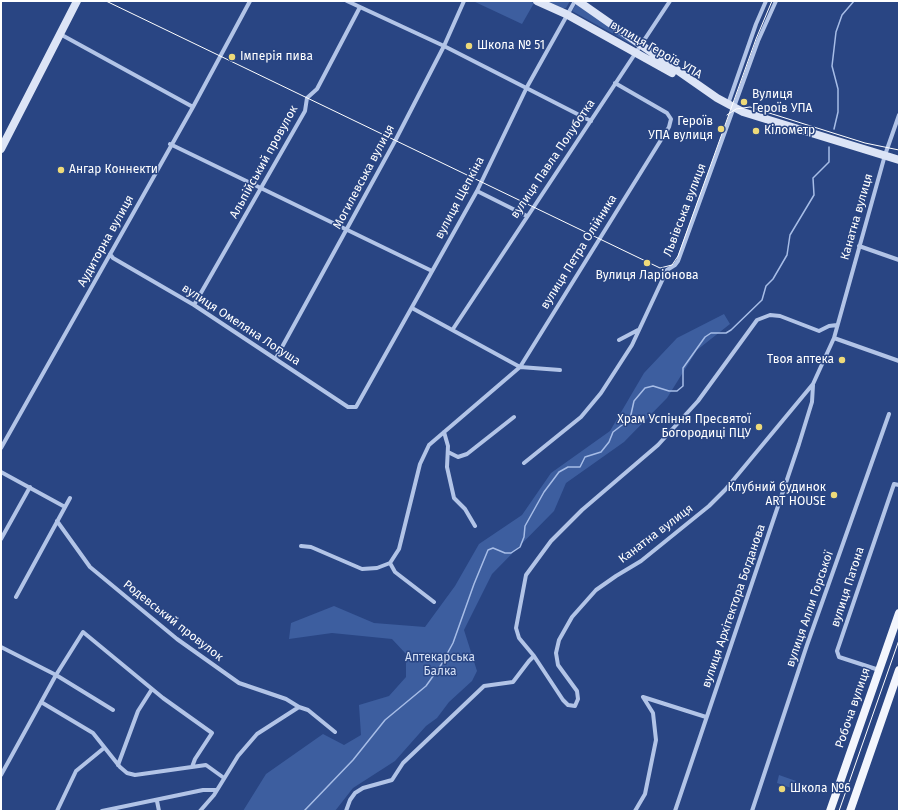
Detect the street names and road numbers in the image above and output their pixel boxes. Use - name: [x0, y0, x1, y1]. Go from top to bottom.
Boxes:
- street label: вулиця Героїв УПА: [608, 18, 704, 82]
- street label: вулиця Павла Полуботка: [508, 97, 598, 221]
- street label: Альпійський провулок: [227, 103, 301, 221]
- street label: Могилевська вулиця: [330, 122, 398, 232]
- street label: вулиця Щепкіна: [432, 154, 488, 242]
- street label: Львівська вулиця: [661, 161, 709, 259]
- street label: Канатна вулиця: [838, 172, 876, 262]
- street label: вулиця Петра Олійника: [538, 192, 620, 312]
- street label: Аудиторна вулиця: [75, 193, 137, 289]
- street label: вулиця Омеляна Логуша: [179, 281, 303, 369]
- street label: Канатна вулиця: [616, 501, 696, 567]
- street label: вулиця Архітектора Богданова: [699, 522, 769, 690]
- street label: вулиця Патона: [828, 545, 868, 629]
- street label: вулиця Алли Горської: [783, 549, 837, 669]
- street label: Родевський провулок: [120, 577, 226, 665]
- street label: Робоча вулиця: [833, 666, 873, 750]

